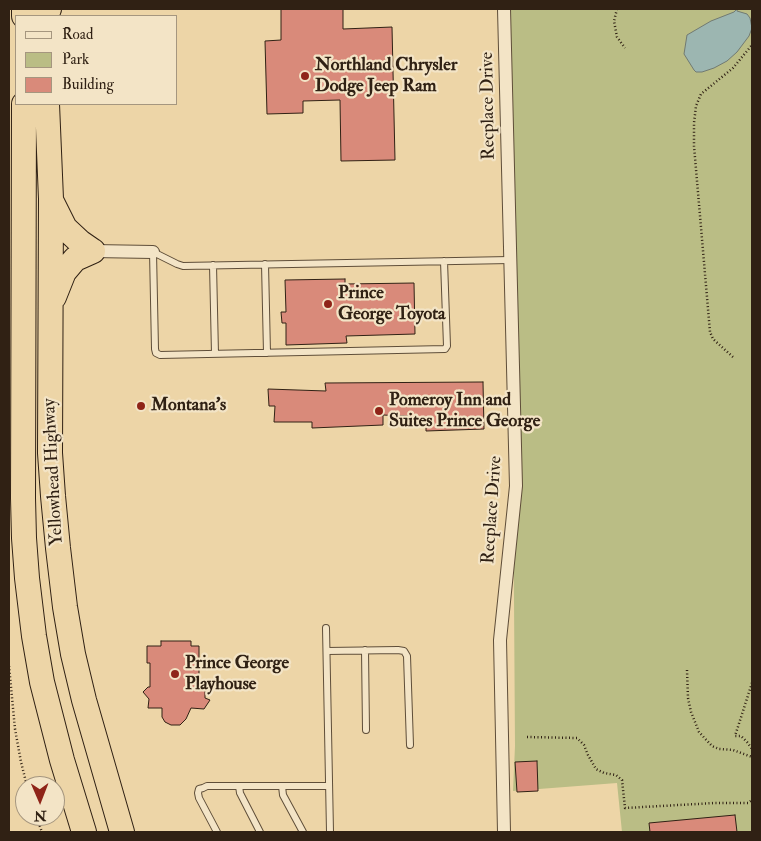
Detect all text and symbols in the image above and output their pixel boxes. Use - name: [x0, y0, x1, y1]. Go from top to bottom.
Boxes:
- legend: [15, 15, 178, 105]
- text: Road: [62, 25, 93, 44]
- text: Park: [62, 50, 89, 69]
- street label: Recplace Drive: [477, 52, 501, 160]
- place label: Northland Chrysler Dodge Jeep Ram: [315, 55, 457, 98]
- marker: Northland Chrysler Dodge Jeep Ram: [299, 70, 311, 82]
- text: Building: [62, 75, 114, 94]
- place label: Prince George Toyota: [338, 283, 445, 326]
- marker: Prince George Toyota: [322, 298, 334, 310]
- place label: Pomeroy Inn and Suites Prince George: [389, 390, 540, 432]
- place label: Montana's: [151, 395, 226, 417]
- street label: Yellowhead Highway: [39, 398, 69, 546]
- marker: Montana's: [135, 400, 147, 412]
- marker: Pomeroy Inn and Suites Prince George: [373, 405, 385, 417]
- street label: Recplace Drive: [478, 455, 508, 565]
- place label: Prince George Playhouse: [185, 653, 289, 696]
- marker: Prince George Playhouse: [169, 668, 181, 680]
- north arrow: [15, 776, 65, 826]
- text: N: [34, 807, 47, 824]

